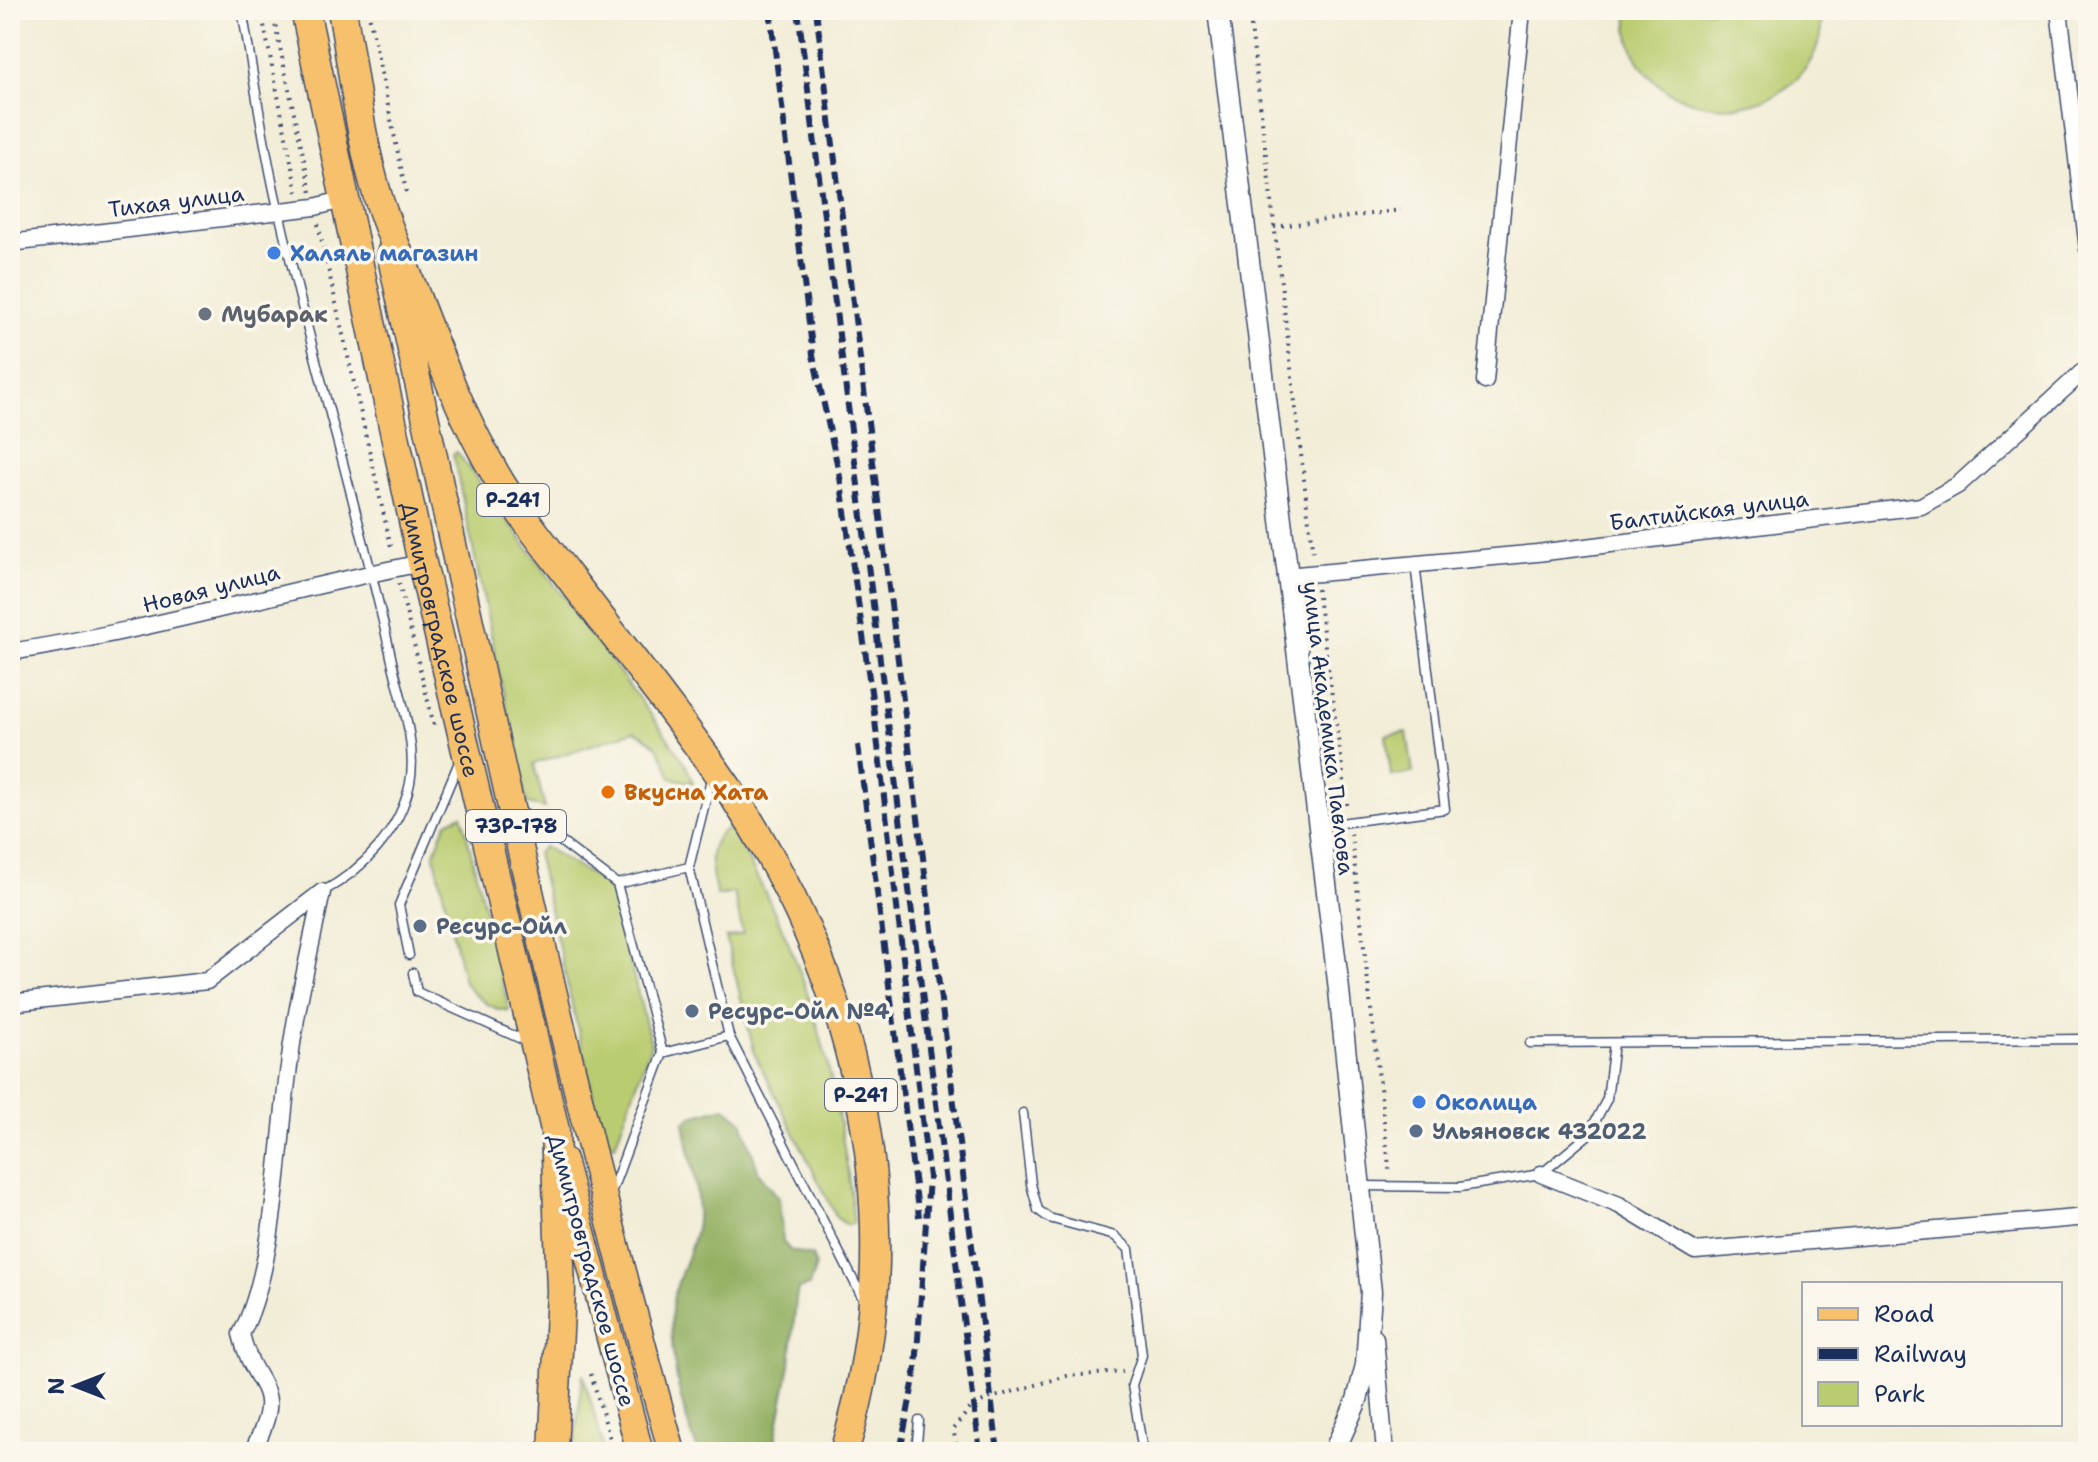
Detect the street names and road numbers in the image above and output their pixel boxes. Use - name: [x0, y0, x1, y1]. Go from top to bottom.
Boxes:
- street label: Тихая улица: [106, 179, 246, 224]
- road number: Р-241: [477, 484, 549, 516]
- street label: Балтийская улица: [1608, 484, 1811, 537]
- street label: Димитровградское шоссе: [394, 499, 486, 780]
- street label: Новая улица: [139, 557, 283, 620]
- street label: улица Академика Павлова: [1296, 579, 1361, 877]
- road number: 73Р-178: [466, 810, 566, 842]
- road number: Р-241: [825, 1079, 897, 1111]
- street label: Димитровградское шоссе: [541, 1130, 642, 1410]

